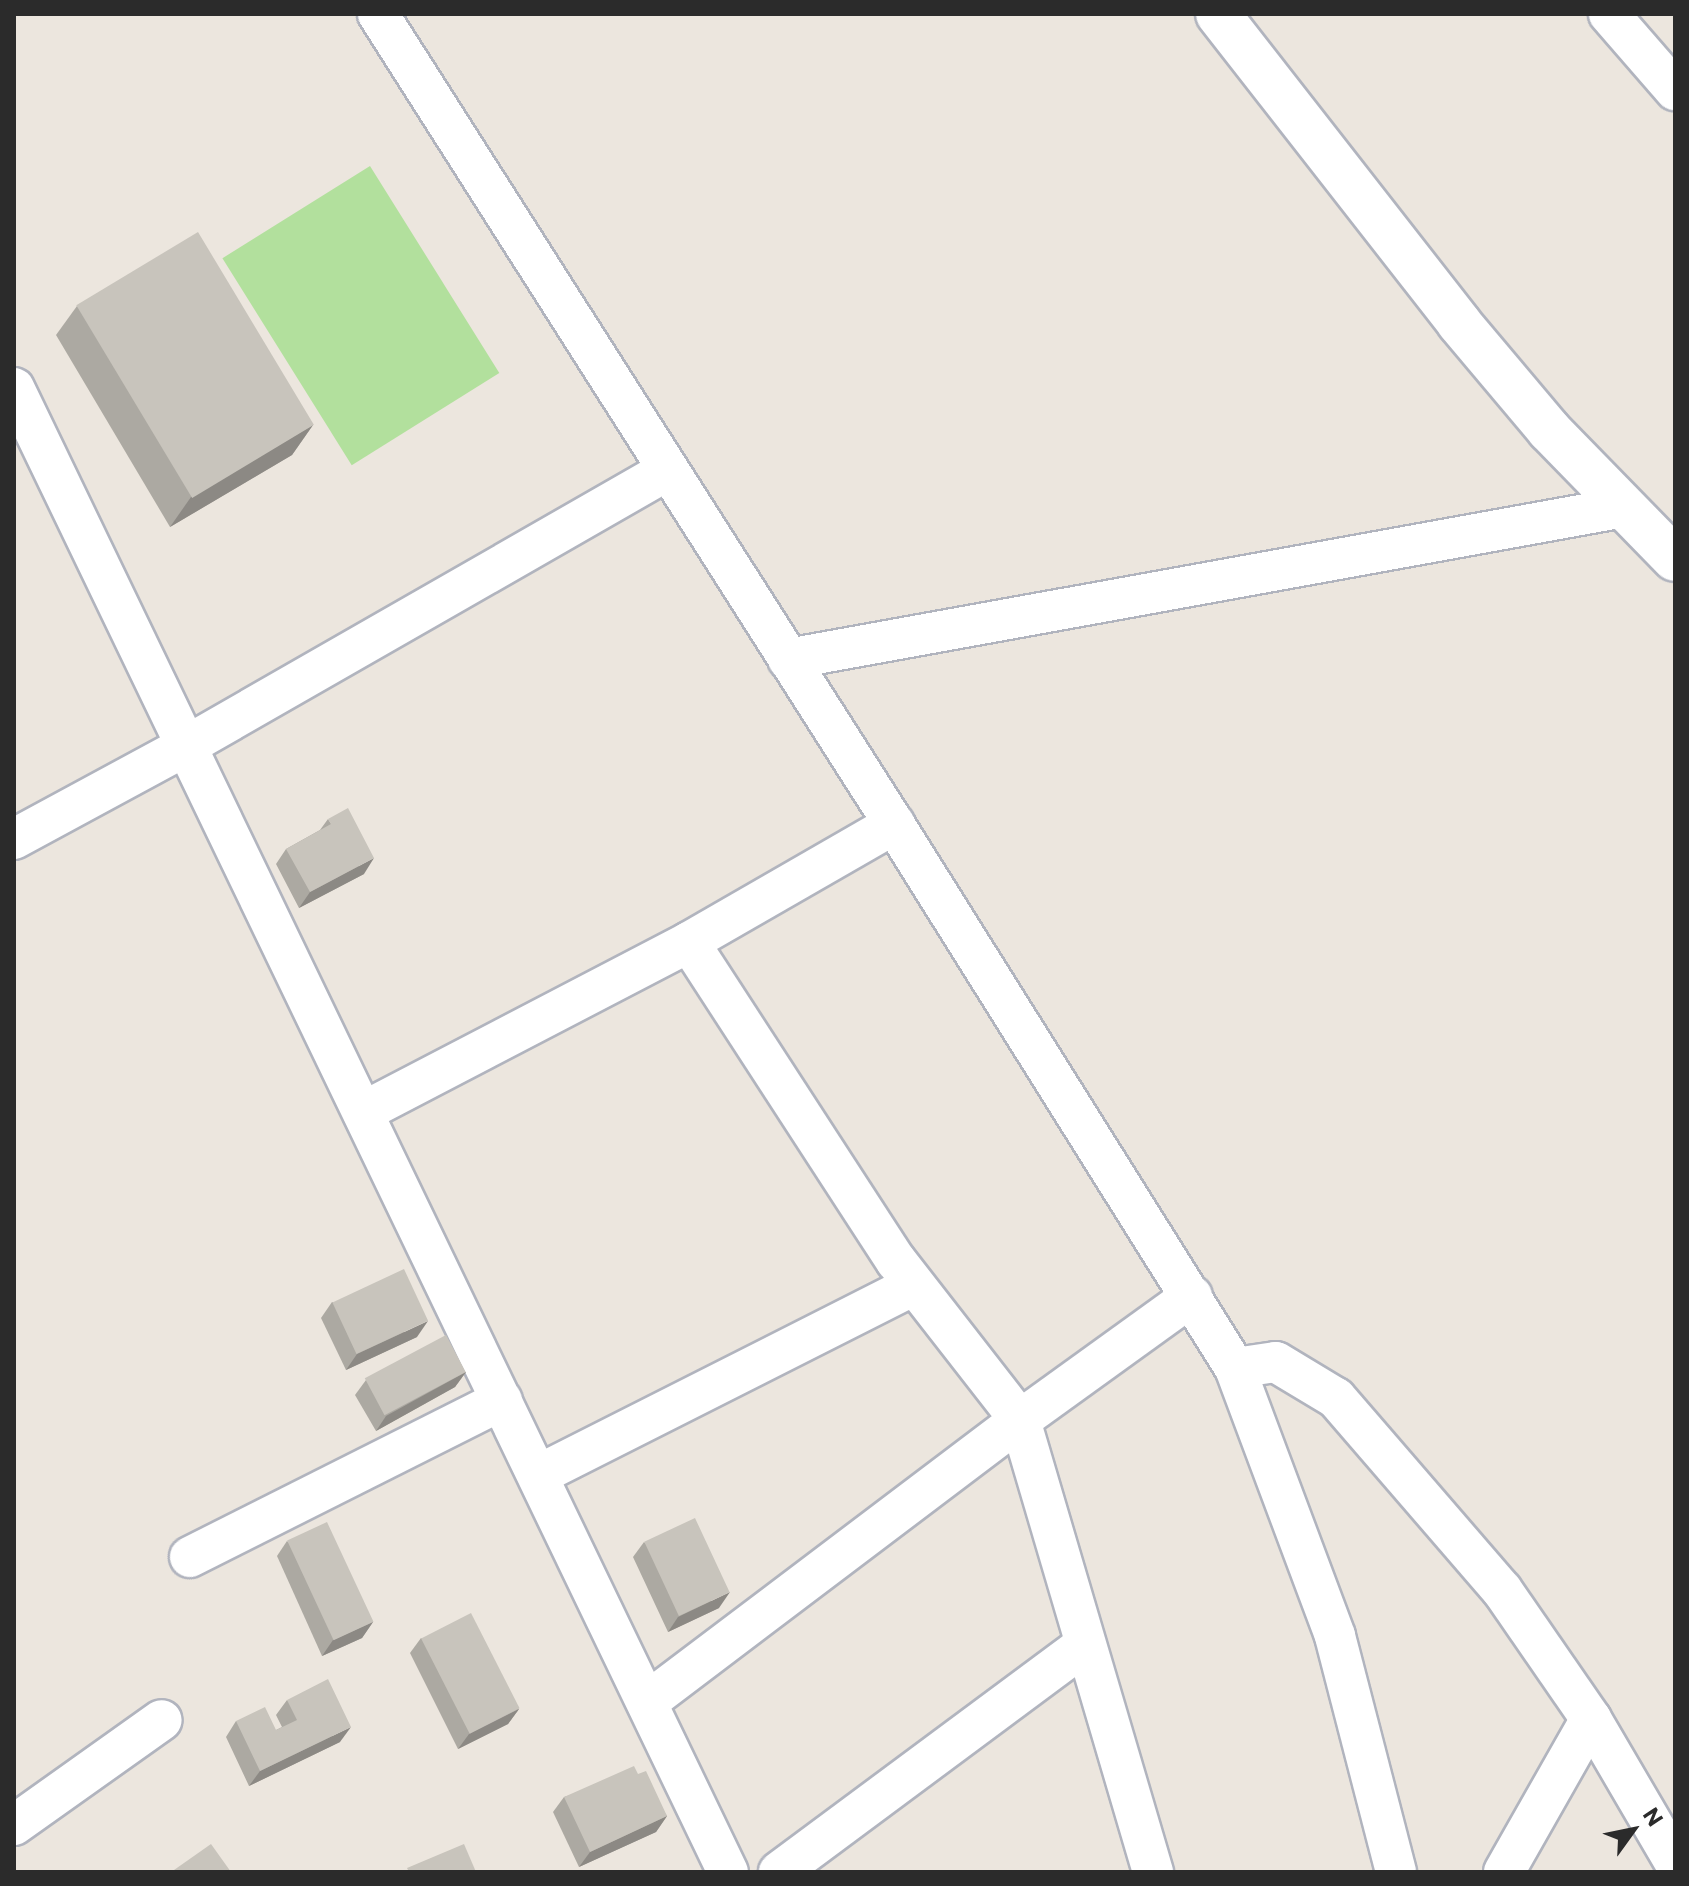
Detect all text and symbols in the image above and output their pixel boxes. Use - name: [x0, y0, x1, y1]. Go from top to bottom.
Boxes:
- north arrow: [1593, 1790, 1673, 1870]
- text: N: [1638, 1802, 1669, 1831]

